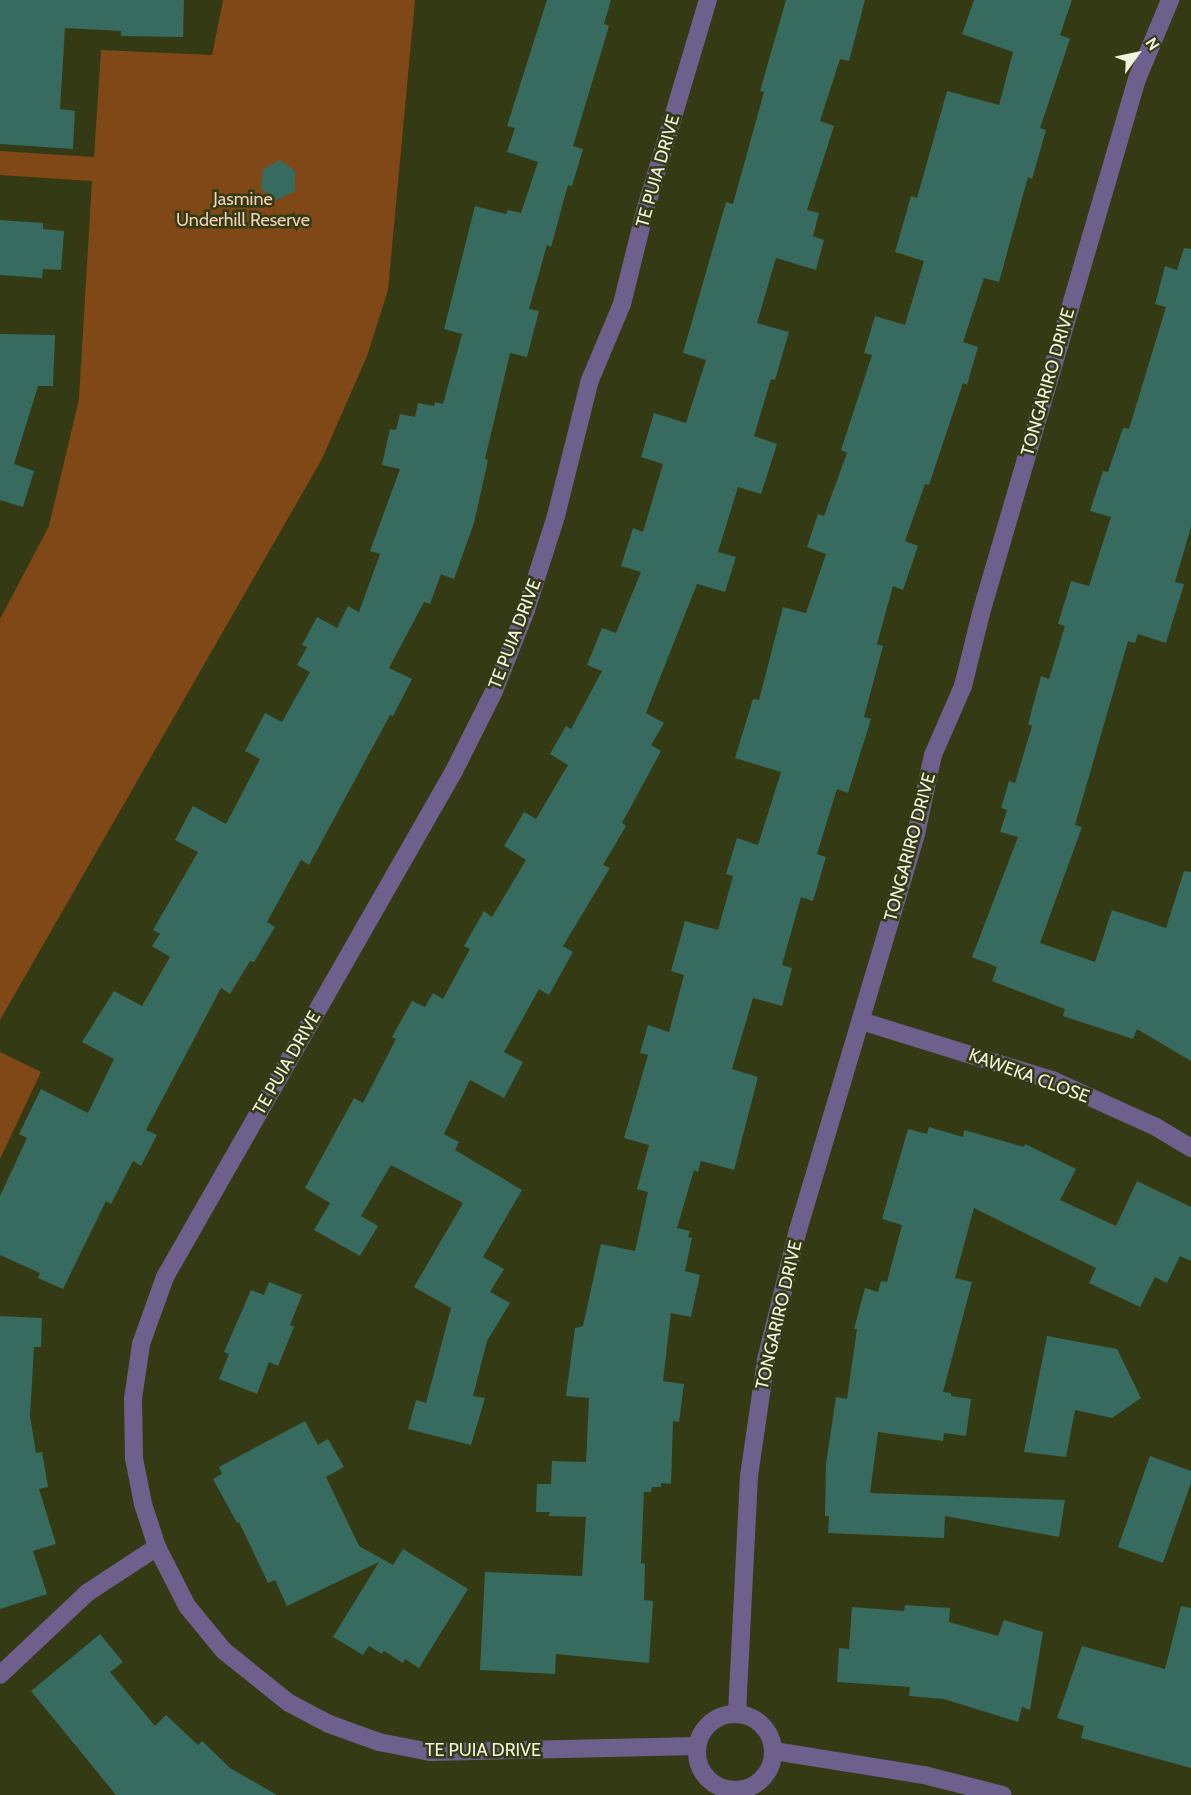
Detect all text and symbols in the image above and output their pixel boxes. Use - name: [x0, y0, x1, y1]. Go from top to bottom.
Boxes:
- north arrow: [1107, 24, 1167, 84]
- text: N: [1141, 34, 1164, 54]
- street label: TE PUIA DRIVE: [632, 112, 684, 230]
- park label: Jasmine Underhill Reserve: [176, 189, 310, 232]
- street label: TONGARIRO DRIVE: [1017, 306, 1079, 458]
- street label: TE PUIA DRIVE: [484, 576, 546, 692]
- street label: TONGARIRO DRIVE: [880, 771, 940, 923]
- street label: TE PUIA DRIVE: [249, 1007, 325, 1119]
- street label: KAWEKA CLOSE: [966, 1044, 1092, 1108]
- street label: TONGARIRO DRIVE: [751, 1238, 807, 1392]
- street label: TE PUIA DRIVE: [425, 1739, 541, 1761]

